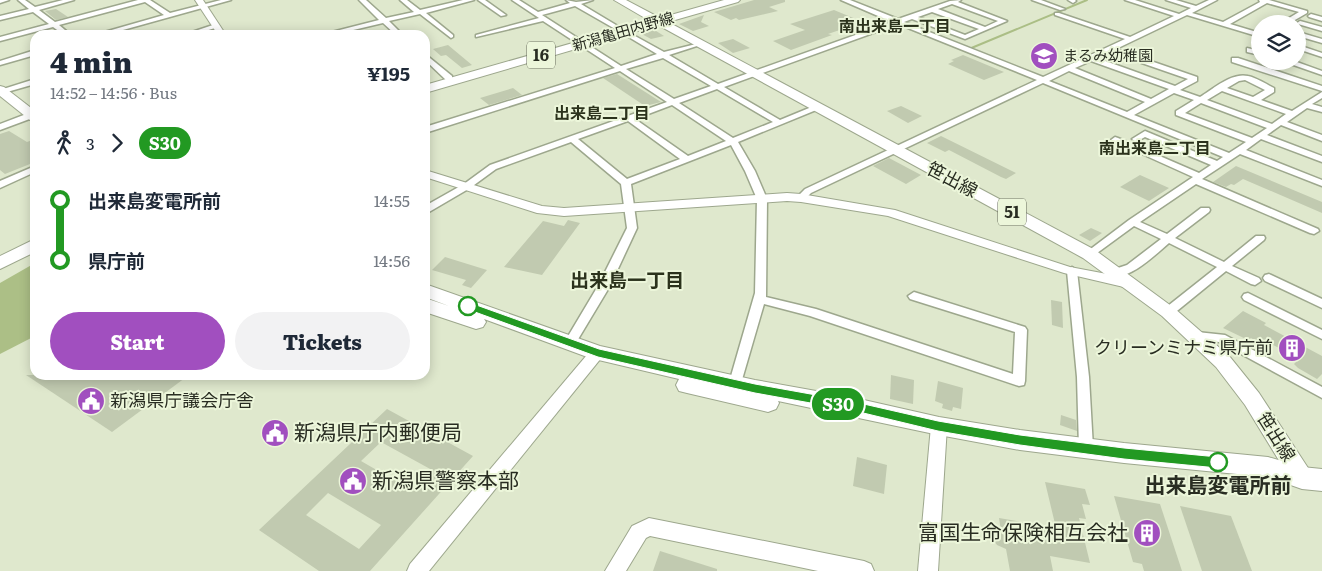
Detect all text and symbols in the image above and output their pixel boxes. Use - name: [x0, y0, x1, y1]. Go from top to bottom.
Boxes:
- street label: 新潟亀田内野線: [569, 5, 676, 56]
- district label: 南出来島一丁目: [839, 13, 951, 37]
- map controls: [1251, 15, 1306, 70]
- button: layers: [1251, 15, 1306, 70]
- text: 4 min: [50, 40, 132, 82]
- school or university icon: まるみ幼稚園: [1029, 41, 1059, 71]
- road number: 16: [527, 42, 555, 68]
- place label: まるみ幼稚園: [1063, 43, 1153, 66]
- text: ¥195: [367, 59, 410, 87]
- text: 14:52 – 14:56 · Bus: [50, 80, 177, 104]
- district label: 出来島二丁目: [554, 100, 650, 124]
- icon: walk: [50, 129, 78, 157]
- icon: forward: [103, 129, 131, 157]
- text: S30: [149, 129, 181, 156]
- text: 3: [86, 131, 95, 155]
- district label: 南出来島二丁目: [1099, 135, 1211, 159]
- street label: 笹出線: [923, 154, 983, 203]
- text: 出来島変電所前: [88, 186, 221, 214]
- text: 14:55: [374, 188, 410, 212]
- road number: 51: [998, 198, 1026, 226]
- text: 県庁前: [88, 246, 145, 274]
- text: 14:56: [373, 248, 410, 272]
- district label: 出来島一丁目: [570, 265, 684, 293]
- unlabelled marker: [458, 296, 478, 316]
- button: Start: [50, 312, 225, 370]
- button: Tickets: [235, 312, 410, 370]
- place label: クリーンミナミ県庁前: [1094, 333, 1273, 360]
- building icon: クリーンミナミ県庁前: [1277, 333, 1307, 363]
- public building icon: 新潟県庁議会庁舎: [76, 386, 106, 416]
- place label: 新潟県庁議会庁舎: [110, 386, 254, 413]
- line badge: S30: [809, 388, 867, 420]
- text: S30: [822, 390, 854, 417]
- street label: 笹出線: [1252, 406, 1303, 466]
- place label: 新潟県庁内郵便局: [294, 415, 462, 446]
- public building icon: 新潟県庁内郵便局: [260, 418, 290, 448]
- marker: 出来島変電所前: [1208, 452, 1228, 472]
- place label: 新潟県警察本部: [372, 463, 519, 494]
- public building icon: 新潟県警察本部: [338, 466, 368, 496]
- place label: 出来島変電所前: [1145, 468, 1292, 499]
- place label: 富国生命保険相互会社: [918, 515, 1128, 546]
- building icon: 富国生命保険相互会社: [1132, 518, 1162, 548]

